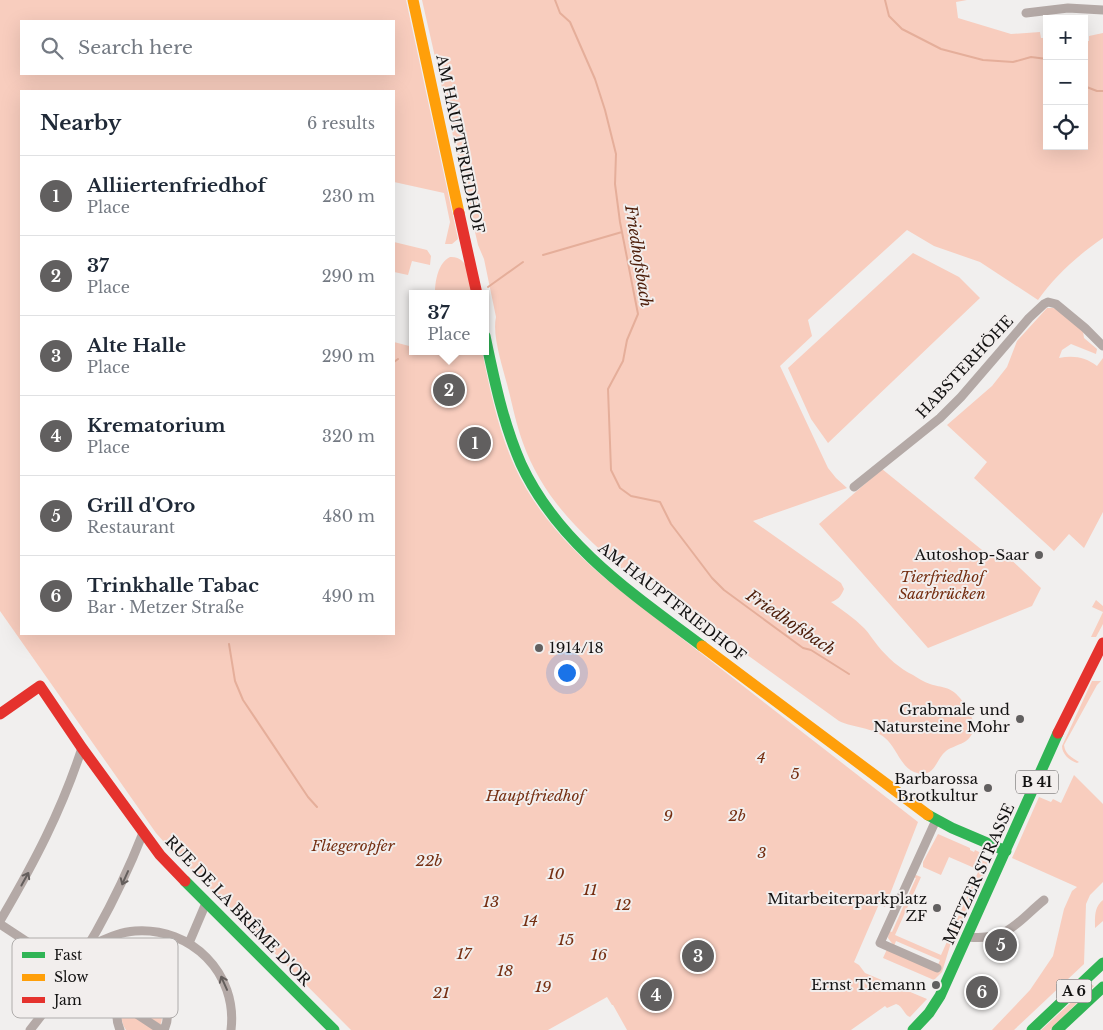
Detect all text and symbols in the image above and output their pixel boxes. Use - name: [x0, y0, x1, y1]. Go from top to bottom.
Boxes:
- map controls: [1043, 15, 1088, 150]
- button: +: [1043, 15, 1088, 60]
- search box: [20, 20, 395, 75]
- icon: search: [38, 34, 66, 62]
- text: Search here: [78, 36, 193, 59]
- street label: AM HAUPTFRIEDHOF: [432, 52, 489, 235]
- button: −: [1043, 60, 1088, 105]
- button: locate: [1043, 105, 1088, 150]
- text: Nearby: [40, 110, 121, 136]
- text: 6 results: [307, 113, 375, 133]
- text: Alliiertenfriedhof: [87, 174, 266, 197]
- text: 1: [53, 186, 59, 206]
- text: 230 m: [322, 186, 375, 206]
- text: Place: [87, 197, 130, 217]
- water label: Friedhofsbach: [621, 203, 657, 308]
- text: 37: [87, 254, 109, 277]
- text: 2: [51, 266, 61, 286]
- text: 290 m: [322, 266, 375, 286]
- text: Place: [87, 277, 130, 297]
- popup: [409, 290, 489, 355]
- text: 37: [428, 301, 450, 324]
- street label: HABSTERHÖHE: [912, 311, 1017, 422]
- text: Place: [428, 324, 470, 344]
- text: Alte Halle: [87, 334, 186, 357]
- text: 3: [51, 346, 61, 366]
- text: 290 m: [322, 346, 375, 366]
- text: Place: [87, 357, 130, 377]
- pin: 2: [433, 371, 465, 409]
- text: Krematorium: [87, 414, 226, 437]
- pin: 1: [459, 424, 491, 462]
- text: 4: [51, 426, 61, 446]
- text: 320 m: [322, 426, 375, 446]
- text: Place: [87, 437, 130, 457]
- text: Grill d'Oro: [87, 494, 195, 517]
- text: 5: [51, 506, 61, 526]
- text: 480 m: [323, 506, 375, 526]
- text: Restaurant: [87, 517, 175, 537]
- street label: AM HAUPTFRIEDHOF: [594, 537, 750, 665]
- place label: Autoshop-Saar: [914, 545, 1030, 564]
- marker: Autoshop-Saar: [1033, 549, 1045, 561]
- park label: Tierfriedhof Saarbrücken: [898, 567, 988, 603]
- text: Trinkhalle Tabac: [87, 574, 259, 597]
- water label: Friedhofsbach: [742, 584, 839, 659]
- text: 6: [51, 586, 61, 606]
- text: 490 m: [322, 586, 375, 606]
- text: Bar · Metzer Straße: [87, 597, 244, 617]
- place label: 1914/18: [549, 638, 603, 657]
- marker: 1914/18: [533, 642, 545, 654]
- your location: [554, 660, 580, 686]
- place label: Grabmale und Natursteine Mohr: [873, 700, 1011, 736]
- marker: Grabmale und Natursteine Mohr: [1014, 713, 1026, 725]
- park label: 4: [757, 748, 766, 767]
- park label: 5: [790, 764, 800, 783]
- place label: Barbarossa Brotkultur: [894, 769, 979, 805]
- road number: B 41: [1016, 770, 1058, 794]
- marker: Barbarossa Brotkultur: [982, 782, 994, 794]
- park label: Hauptfriedhof: [485, 786, 588, 805]
- street label: METZER STRASSE: [939, 800, 1018, 947]
- park label: 9: [663, 806, 673, 825]
- park label: 2b: [728, 806, 746, 825]
- street label: RUE DE LA BRÊME D'OR: [161, 831, 316, 991]
- park label: Fliegeropfer: [310, 836, 396, 855]
- park label: 3: [757, 843, 767, 862]
- park label: 22b: [416, 851, 442, 870]
- park label: 10: [547, 864, 565, 883]
- one-way arrow: [120, 870, 129, 885]
- one-way arrow: [20, 872, 30, 887]
- park label: 11: [582, 880, 597, 899]
- place label: Mitarbeiterparkplatz ZF: [767, 889, 927, 925]
- park label: 13: [482, 892, 499, 911]
- park label: 12: [614, 895, 631, 914]
- marker: Mitarbeiterparkplatz ZF: [931, 902, 943, 914]
- park label: 14: [521, 911, 538, 930]
- pin: 5: [985, 926, 1017, 964]
- park label: 15: [557, 930, 574, 949]
- pin: 3: [682, 937, 714, 975]
- legend: [12, 938, 178, 1018]
- park label: 17: [456, 944, 473, 963]
- park label: 16: [590, 945, 608, 964]
- text: Fast: [54, 946, 83, 964]
- park label: 18: [496, 961, 513, 980]
- text: Slow: [54, 968, 88, 986]
- pin: 6: [966, 973, 998, 1011]
- place label: Ernst Tiemann: [811, 975, 926, 994]
- one-way arrow: [219, 976, 228, 991]
- pin: 4: [640, 976, 672, 1014]
- park label: 19: [534, 977, 552, 996]
- marker: Ernst Tiemann: [930, 979, 942, 991]
- road number: A 6: [1056, 979, 1092, 1002]
- park label: 21: [433, 983, 449, 1002]
- text: Jam: [52, 991, 82, 1009]

